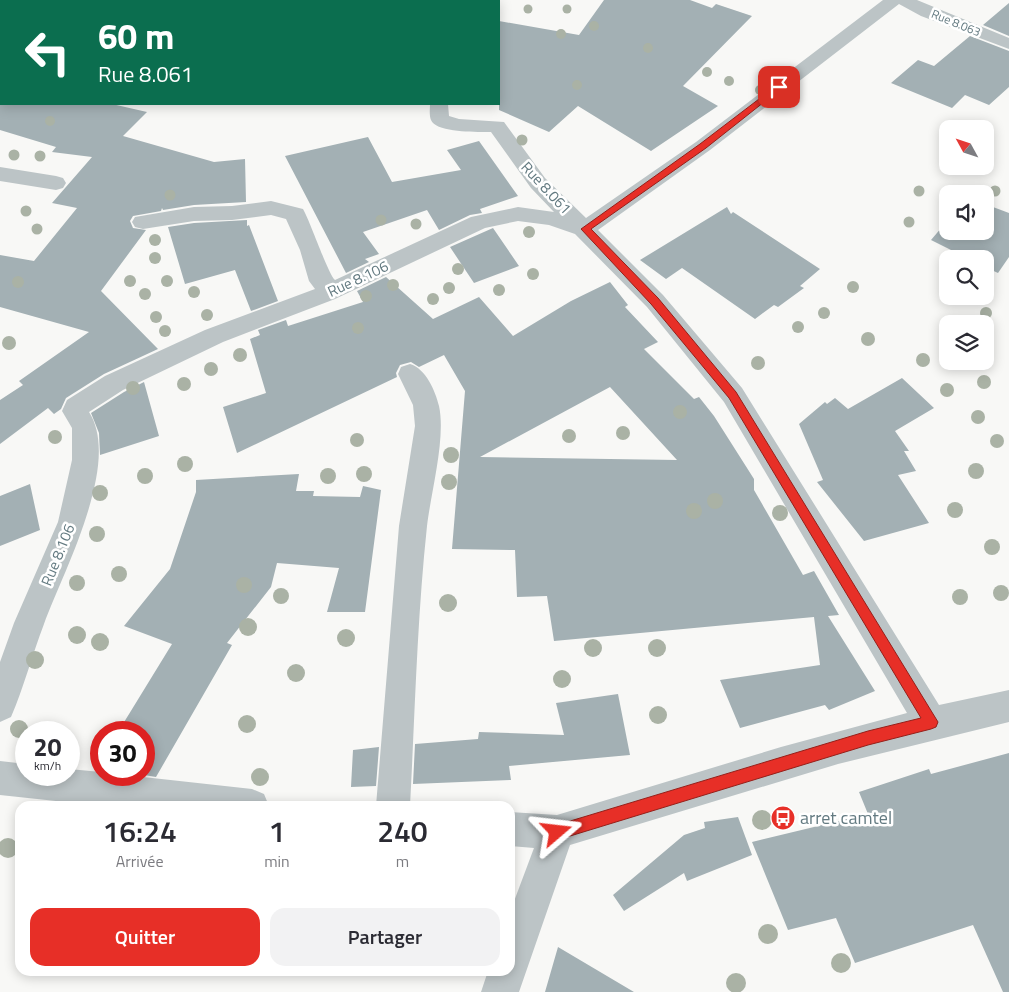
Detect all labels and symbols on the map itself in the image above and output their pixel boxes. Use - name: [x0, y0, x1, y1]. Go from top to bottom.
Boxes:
- street label: Rue 8.063: [929, 4, 984, 41]
- pin: [758, 66, 800, 108]
- north arrow: [939, 120, 994, 175]
- street label: Rue 8.061: [516, 156, 577, 219]
- street label: Rue 8.106: [324, 254, 392, 303]
- street label: Rue 8.106: [35, 520, 80, 589]
- speed limit sign: 30: [90, 721, 155, 786]
- place label: arret camtel: [800, 804, 892, 831]
- position arrow: [530, 805, 582, 857]
- bus stop icon: arret camtel: [770, 805, 796, 831]

